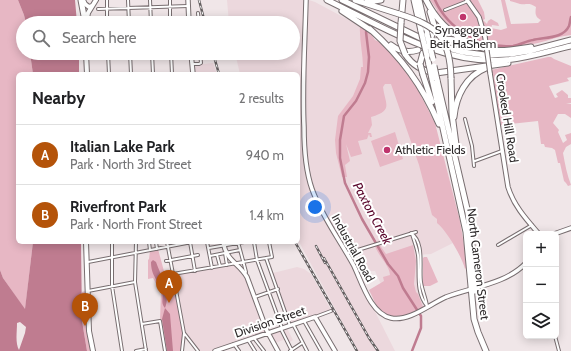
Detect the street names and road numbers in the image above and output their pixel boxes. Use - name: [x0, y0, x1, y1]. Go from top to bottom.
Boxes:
- street label: Crooked Hill Road: [493, 72, 522, 164]
- street label: North Cameron Street: [464, 207, 493, 321]
- street label: Industrial Road: [329, 211, 378, 284]
- street label: Division Street: [232, 302, 307, 341]

